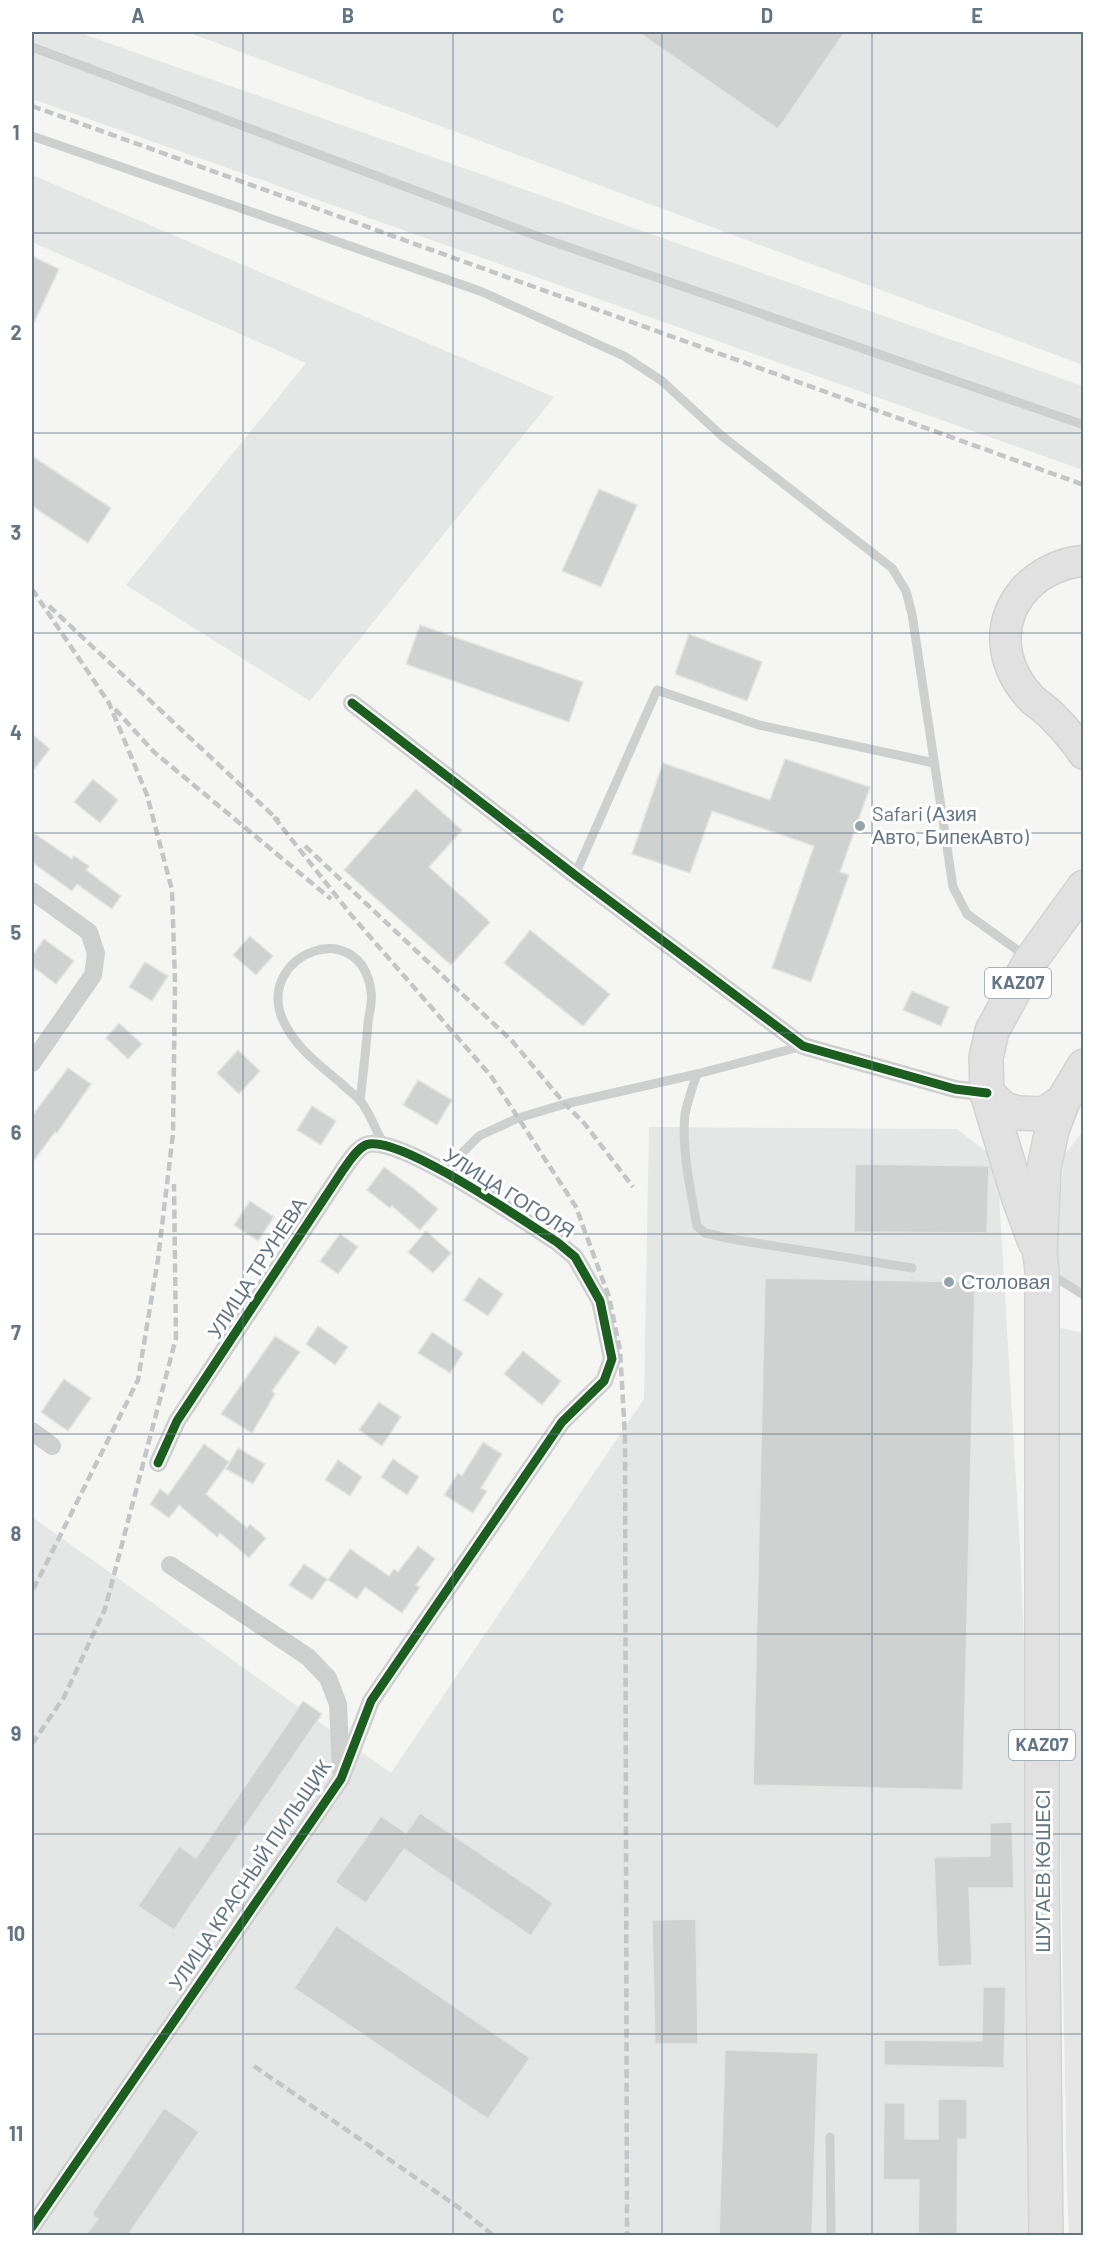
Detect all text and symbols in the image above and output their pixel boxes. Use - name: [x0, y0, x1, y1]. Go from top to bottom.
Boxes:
- text: A: [131, 3, 145, 27]
- text: B: [342, 3, 354, 27]
- text: C: [552, 3, 564, 27]
- text: D: [761, 3, 773, 27]
- text: E: [971, 3, 983, 27]
- text: 1: [12, 120, 20, 144]
- text: 2: [10, 320, 22, 344]
- text: 3: [11, 520, 21, 544]
- text: 4: [10, 720, 22, 744]
- place label: Safari (Азия Авто, БипекАвто): [872, 801, 1029, 848]
- marker: Safari (Азия Авто, БипекАвто): [853, 819, 867, 833]
- text: 5: [11, 920, 22, 944]
- road number: KAZ07: [985, 968, 1051, 998]
- text: 6: [11, 1120, 22, 1144]
- street label: УЛИЦА ГОГОЛЯ: [440, 1142, 579, 1242]
- street label: УЛИЦА ТРУНЕВА: [202, 1192, 311, 1342]
- place label: Столовая: [961, 1269, 1050, 1293]
- marker: Столовая: [942, 1275, 956, 1289]
- text: 7: [11, 1320, 21, 1344]
- text: 8: [11, 1521, 22, 1545]
- text: 9: [11, 1721, 21, 1745]
- road number: KAZ07: [1009, 1730, 1075, 1760]
- street label: УЛИЦА КРАСНЫЙ ПИЛЬЩИК: [163, 1754, 336, 1994]
- street label: ШУГАЕВ КӨШЕСІ: [1030, 1789, 1054, 1953]
- text: 10: [7, 1921, 25, 1945]
- text: 11: [9, 2121, 23, 2145]

